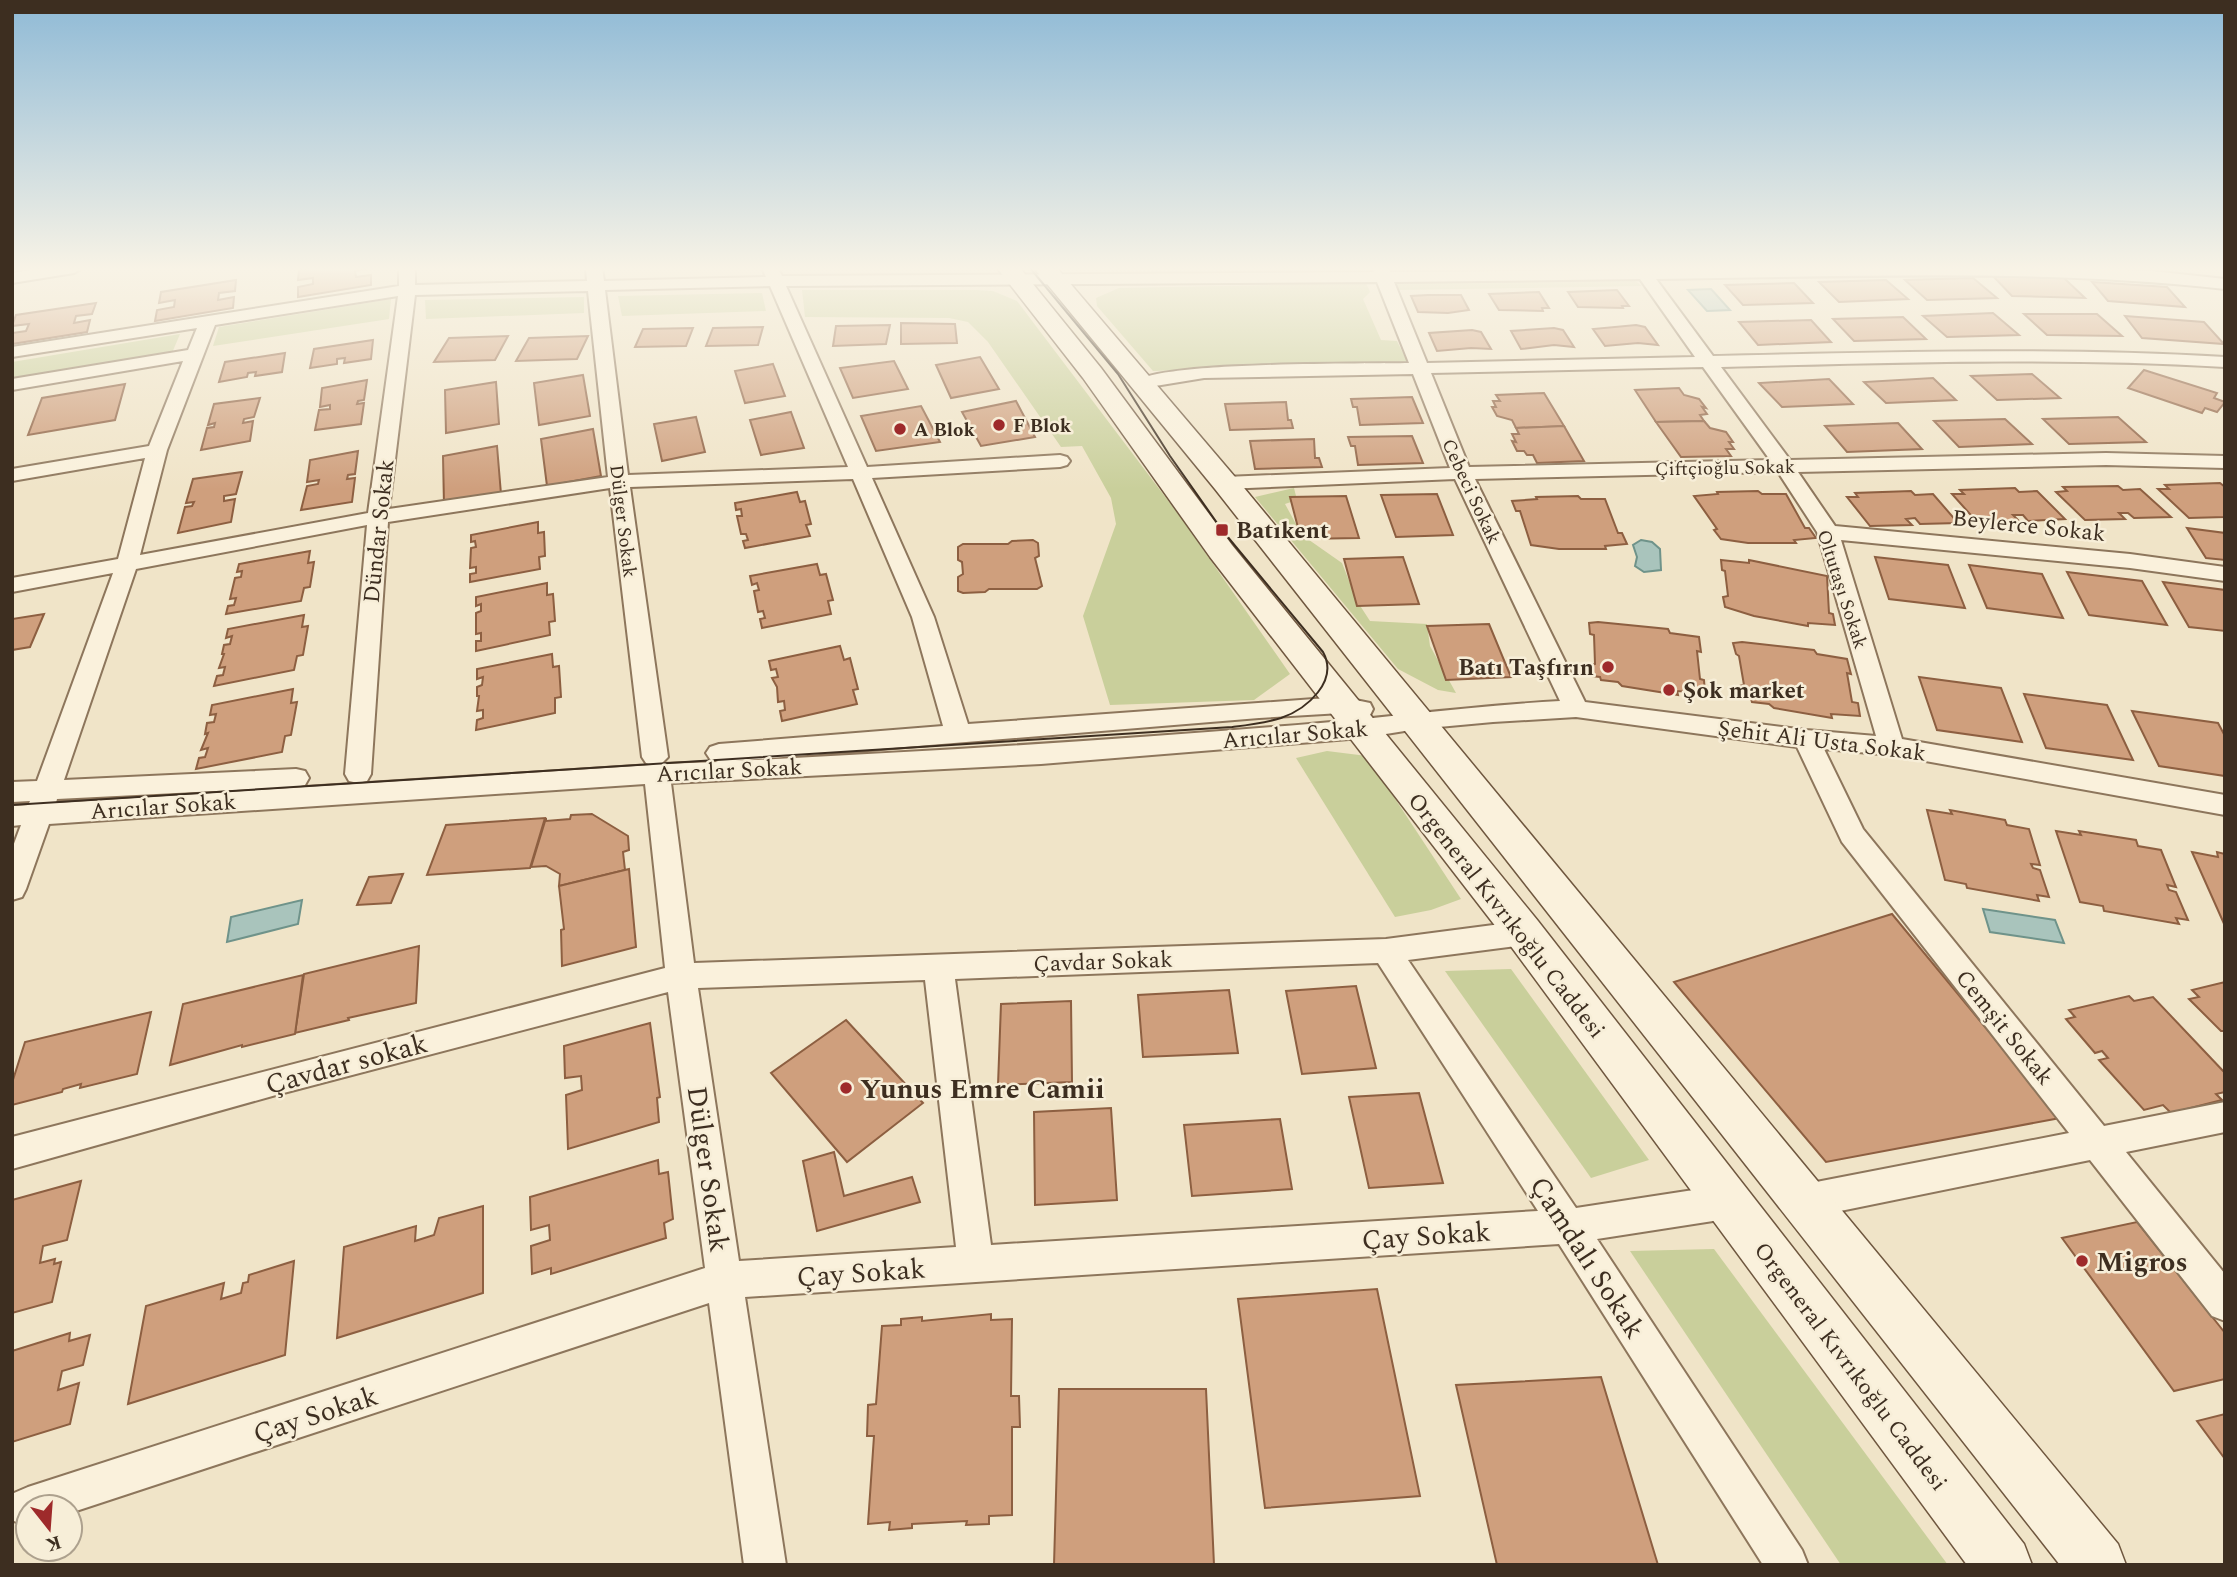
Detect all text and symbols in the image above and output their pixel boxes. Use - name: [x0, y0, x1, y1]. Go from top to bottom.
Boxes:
- place label: F Blok: [1013, 412, 1072, 441]
- place label: A Blok: [914, 416, 975, 445]
- marker: F Blok: [991, 417, 1007, 433]
- marker: A Blok: [892, 421, 908, 437]
- street label: Cebeci Sokak: [1433, 434, 1508, 550]
- street label: Çiftçioğlu Sokak: [1655, 453, 1796, 484]
- street label: Dündar Sokak: [355, 457, 404, 605]
- street label: Dülger Sokak: [601, 463, 644, 580]
- street label: Beylerce Sokak: [1950, 501, 2107, 552]
- place label: Batıkent: [1236, 514, 1329, 549]
- marker: Batıkent: [1214, 522, 1230, 538]
- street label: Oltutaşı Sokak: [1809, 526, 1875, 653]
- place label: Batı Taşfırın: [1458, 651, 1594, 686]
- marker: Batı Taşfırın: [1600, 659, 1616, 675]
- place label: Şok market: [1683, 674, 1805, 709]
- marker: Şok market: [1661, 682, 1677, 698]
- street label: Şehit Ali Usta Sokak: [1716, 711, 1928, 772]
- street label: Arıcılar Sokak: [1221, 712, 1370, 759]
- street label: Arıcılar Sokak: [655, 750, 803, 793]
- street label: Arıcılar Sokak: [89, 785, 237, 830]
- street label: Orgeneral Kıvrıkoğlu Caddesi: [1398, 785, 1613, 1046]
- street label: Çavdar Sokak: [1033, 943, 1174, 982]
- street label: Cemşit Sokak: [1946, 962, 2062, 1094]
- street label: Çavdar sokak: [260, 1022, 432, 1107]
- place label: Yunus Emre Camii: [860, 1068, 1105, 1111]
- marker: Yunus Emre Camii: [838, 1080, 854, 1096]
- street label: Dülger Sokak: [675, 1083, 740, 1255]
- street label: Çamdalı Sokak: [1518, 1168, 1655, 1348]
- street label: Çay Sokak: [1360, 1211, 1492, 1262]
- street label: Orgeneral Kıvrıkoğlu Caddesi: [1744, 1235, 1955, 1499]
- place label: Migros: [2096, 1241, 2188, 1284]
- street label: Çay Sokak: [795, 1248, 927, 1299]
- marker: Migros: [2074, 1253, 2090, 1269]
- street label: Çay Sokak: [247, 1375, 384, 1456]
- north arrow: [14, 1493, 84, 1563]
- text: K: [42, 1527, 65, 1559]

